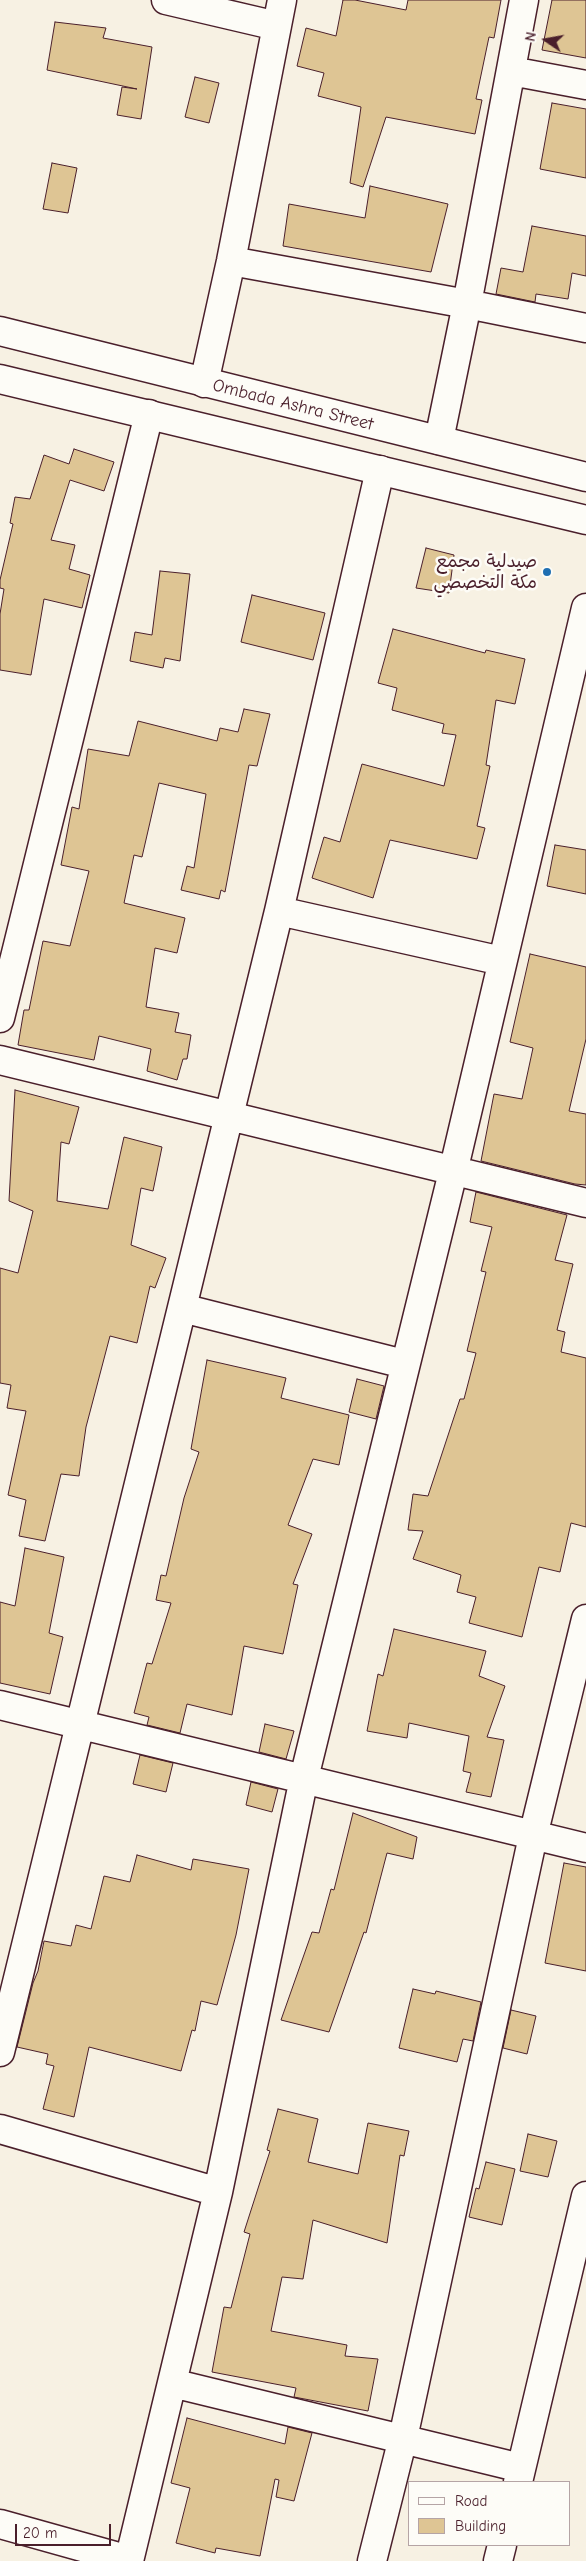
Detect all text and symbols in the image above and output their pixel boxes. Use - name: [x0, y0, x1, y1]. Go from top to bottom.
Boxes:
- north arrow: [521, 15, 571, 65]
- text: N: [522, 31, 540, 43]
- street label: Ombada Ashra Street: [210, 375, 376, 435]
- place label: صيدلية مجمع مكة التخصصي: [433, 551, 537, 594]
- marker: صيدلية مجمع مكة التخصصي: [541, 566, 553, 578]
- legend: [408, 2481, 571, 2546]
- text: Road: [455, 2492, 487, 2510]
- scale bar: [18, 2514, 114, 2546]
- text: Building: [455, 2517, 506, 2535]
- text: 20 m: [23, 2524, 57, 2542]

